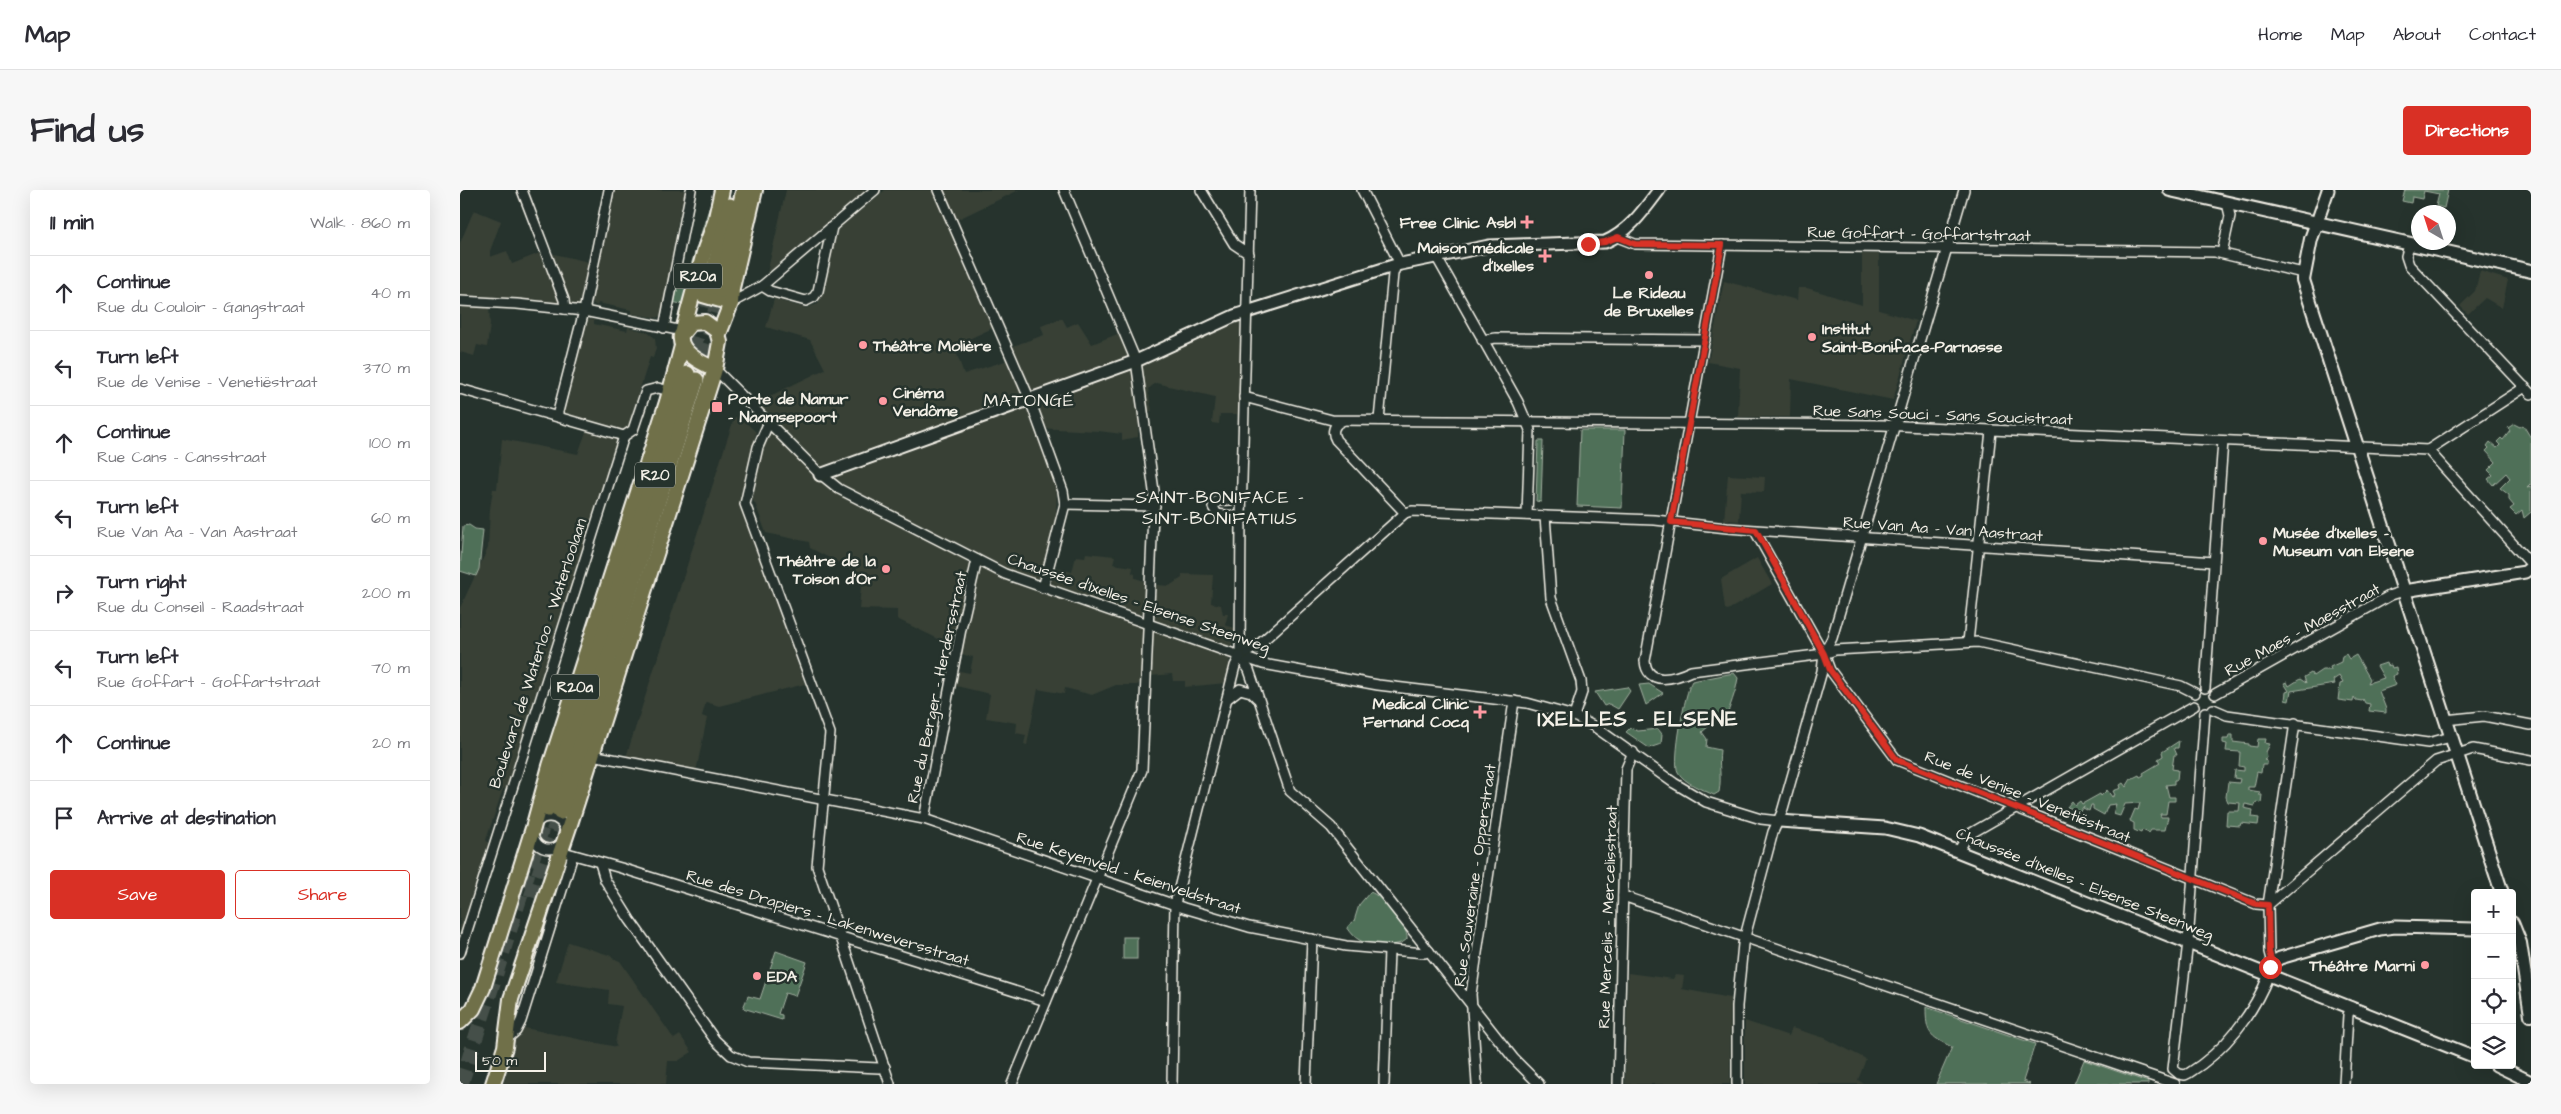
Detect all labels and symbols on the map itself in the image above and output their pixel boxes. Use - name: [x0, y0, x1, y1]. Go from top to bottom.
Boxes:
- north arrow: [2411, 205, 2456, 250]
- place label: Free Clinic Asbl: [1399, 212, 1516, 234]
- marker: Free Clinic Asbl: [1520, 215, 1534, 229]
- street label: Rue Goffart - Goffartstraat: [1807, 221, 2031, 247]
- route end: [1577, 233, 1600, 256]
- place label: Maison médicale d'Ixelles: [1418, 237, 1534, 277]
- marker: Maison médicale d'Ixelles: [1538, 249, 1552, 263]
- road number: R20a: [674, 264, 722, 288]
- marker: Le Rideau de Bruxelles: [1643, 269, 1655, 281]
- place label: Le Rideau de Bruxelles: [1603, 282, 1694, 322]
- place label: Institut Saint-Boniface-Parnasse: [1821, 318, 2003, 358]
- marker: Institut Saint-Boniface-Parnasse: [1806, 331, 1818, 343]
- place label: Théâtre Molière: [872, 335, 992, 357]
- marker: Théâtre Molière: [857, 339, 869, 351]
- place label: Cinéma Vendôme: [892, 382, 958, 422]
- place label: Porte de Namur - Naamsepoort: [728, 388, 849, 428]
- district label: MATONGÉ: [983, 388, 1075, 413]
- marker: Cinéma Vendôme: [877, 395, 889, 407]
- street label: Rue Sans Souci - Sans Soucistraat: [1813, 399, 2074, 431]
- marker: Porte de Namur - Naamsepoort: [710, 400, 724, 414]
- road number: R20: [635, 462, 675, 488]
- district label: SAINT-BONIFACE - SINT-BONIFATIUS: [1136, 485, 1304, 531]
- street label: Rue Van Aa - Van Aastraat: [1842, 511, 2044, 547]
- street label: Boulevard de Waterloo - Waterloolaan: [484, 515, 592, 791]
- place label: Musée d'Ixelles - Museum van Elsene: [2273, 522, 2415, 562]
- marker: Musée d'Ixelles - Museum van Elsene: [2257, 535, 2269, 547]
- street label: Chaussée d'Ixelles - Elsense Steenweg: [1004, 548, 1273, 659]
- place label: Théâtre de la Toison d’Or: [776, 550, 877, 590]
- marker: Théâtre de la Toison d’Or: [880, 563, 892, 575]
- street label: Rue du Berger - Herdersstraat: [902, 569, 973, 805]
- street label: Rue Maes - Maesstraat: [2221, 578, 2385, 682]
- road number: R20a: [551, 674, 599, 700]
- place label: Medical Clinic Fernand Cocq: [1363, 693, 1470, 733]
- marker: Medical Clinic Fernand Cocq: [1473, 705, 1487, 719]
- district label: IXELLES - ELSENE: [1537, 705, 1739, 734]
- street label: Rue de Venise - Venetiëstraat: [1921, 745, 2134, 849]
- street label: Rue Souveraine - Opperstraat: [1448, 762, 1502, 988]
- street label: Rue Mercelis - Mercelisstraat: [1593, 804, 1623, 1029]
- street label: Chaussée d'Ixelles - Elsense Steenweg: [1952, 822, 2217, 947]
- street label: Rue Keyenveld - Keienveldstraat: [1013, 826, 1244, 921]
- street label: Rue des Drapiers - Lakenweversstraat: [683, 864, 973, 972]
- place label: Théâtre Marni: [2308, 955, 2416, 977]
- route start: [2259, 956, 2282, 979]
- marker: Théâtre Marni: [2419, 959, 2431, 971]
- place label: EDA: [767, 966, 798, 988]
- marker: EDA: [751, 970, 763, 982]
- scale bar: [475, 1049, 546, 1072]

